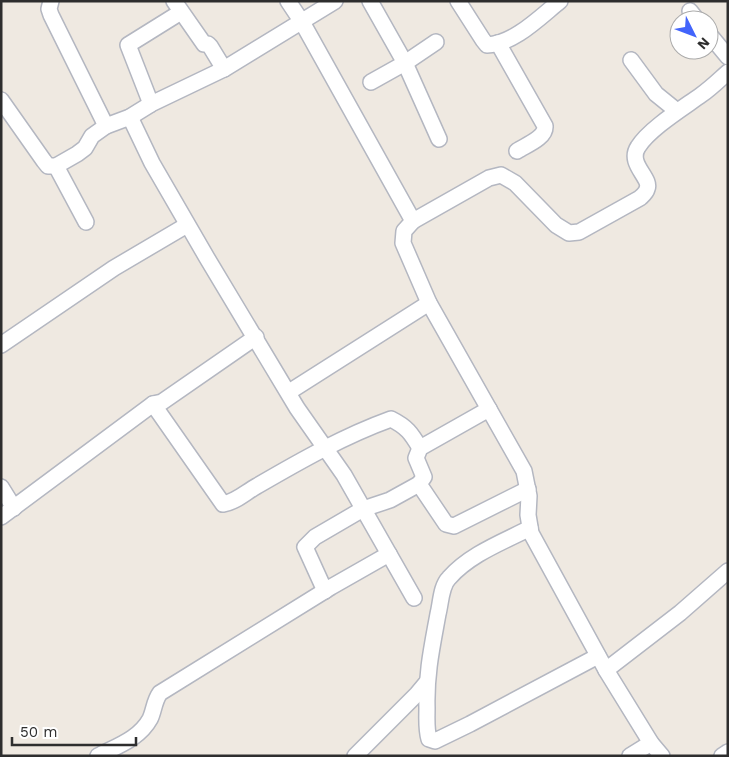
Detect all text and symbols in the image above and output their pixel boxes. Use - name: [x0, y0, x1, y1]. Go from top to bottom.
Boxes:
- north arrow: [669, 10, 719, 60]
- text: N: [694, 34, 713, 53]
- scale bar: [12, 714, 136, 746]
- text: 50 m: [20, 723, 57, 741]

